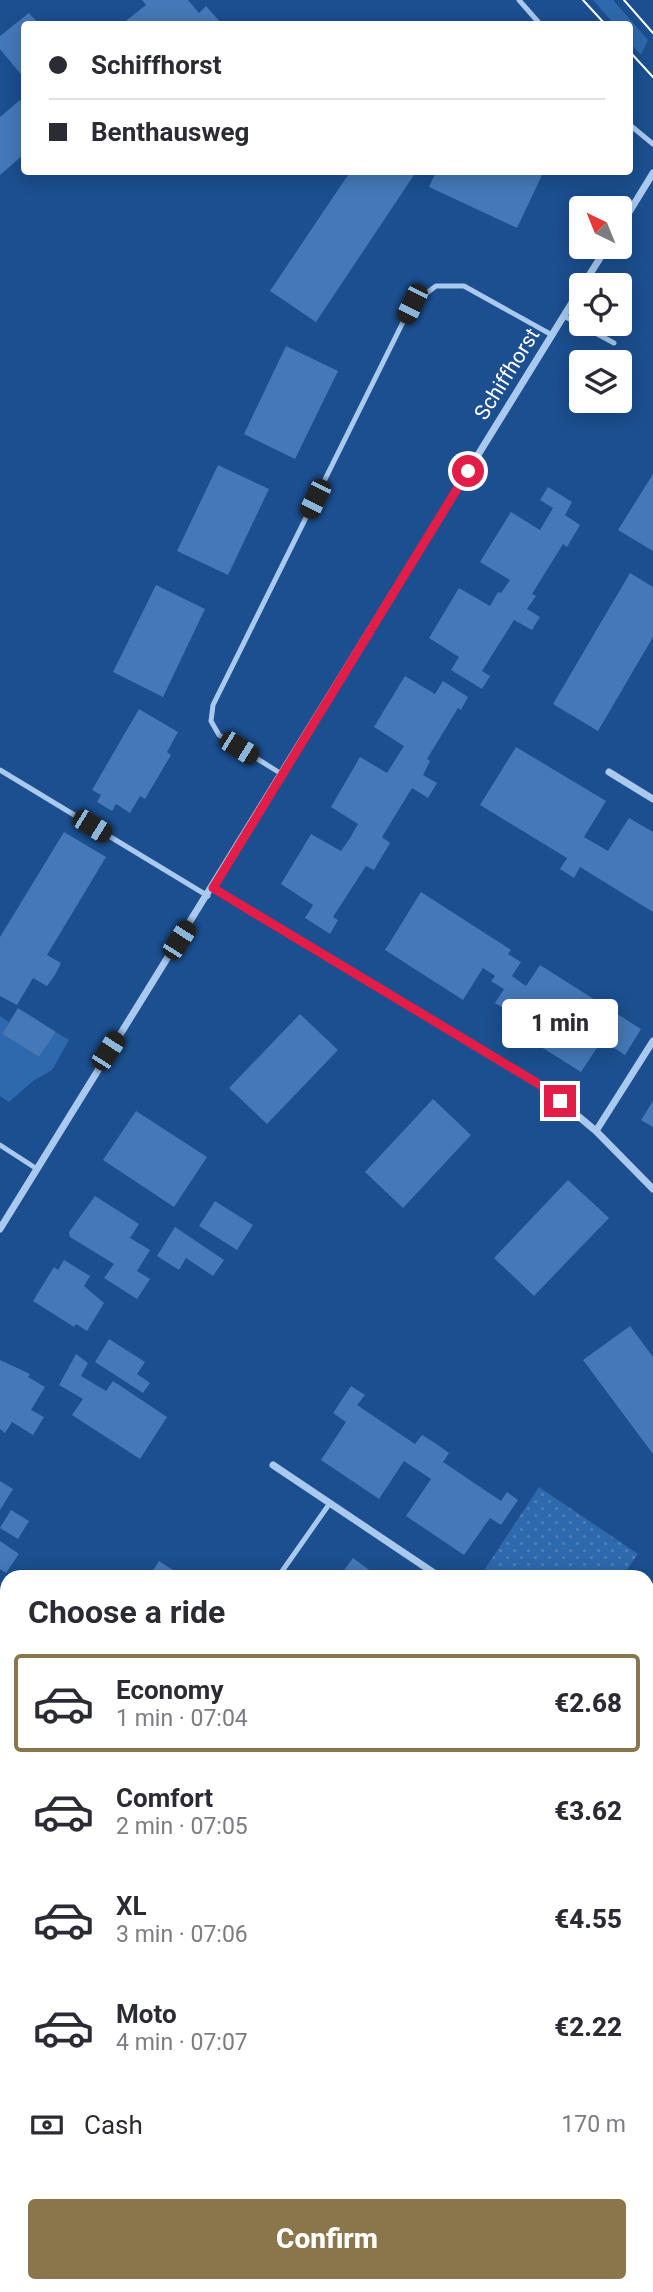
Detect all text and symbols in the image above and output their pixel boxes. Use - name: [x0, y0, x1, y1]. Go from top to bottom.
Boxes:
- text: Schiffhorst: [91, 50, 222, 80]
- text: Benthausweg: [91, 117, 249, 147]
- north arrow: [569, 196, 632, 259]
- map controls: [569, 196, 632, 413]
- button: locate: [569, 273, 632, 336]
- car: [394, 281, 431, 327]
- street label: Schiffhorst: [470, 324, 545, 424]
- button: layers: [569, 350, 632, 413]
- route start: [452, 455, 484, 487]
- car: [297, 476, 334, 522]
- car: [216, 728, 263, 768]
- car: [69, 806, 116, 846]
- car: [159, 917, 200, 963]
- callout: 1 min: [502, 1000, 618, 1048]
- text: 1 min: [531, 1010, 589, 1037]
- car: [88, 1028, 129, 1074]
- route end: [544, 1085, 576, 1117]
- text: Choose a ride: [28, 1593, 225, 1631]
- icon: car: [32, 1672, 95, 1735]
- text: Economy: [116, 1675, 223, 1705]
- text: €2.68: [554, 1688, 622, 1718]
- text: 1 min · 07:04: [116, 1705, 248, 1732]
- icon: car: [32, 1780, 95, 1843]
- text: Comfort: [116, 1783, 213, 1813]
- text: €3.62: [554, 1796, 622, 1826]
- text: 2 min · 07:05: [116, 1813, 248, 1840]
- icon: car: [32, 1888, 95, 1951]
- text: XL: [116, 1891, 147, 1921]
- text: €4.55: [554, 1904, 622, 1934]
- text: 3 min · 07:06: [116, 1921, 248, 1948]
- icon: car: [32, 1996, 95, 2059]
- text: Moto: [116, 1999, 177, 2029]
- text: €2.22: [554, 2012, 622, 2042]
- text: 4 min · 07:07: [116, 2029, 248, 2056]
- icon: cash: [28, 2106, 66, 2144]
- text: Cash: [84, 2110, 143, 2140]
- text: 170 m: [561, 2111, 626, 2138]
- button: Confirm: [28, 2199, 626, 2279]

